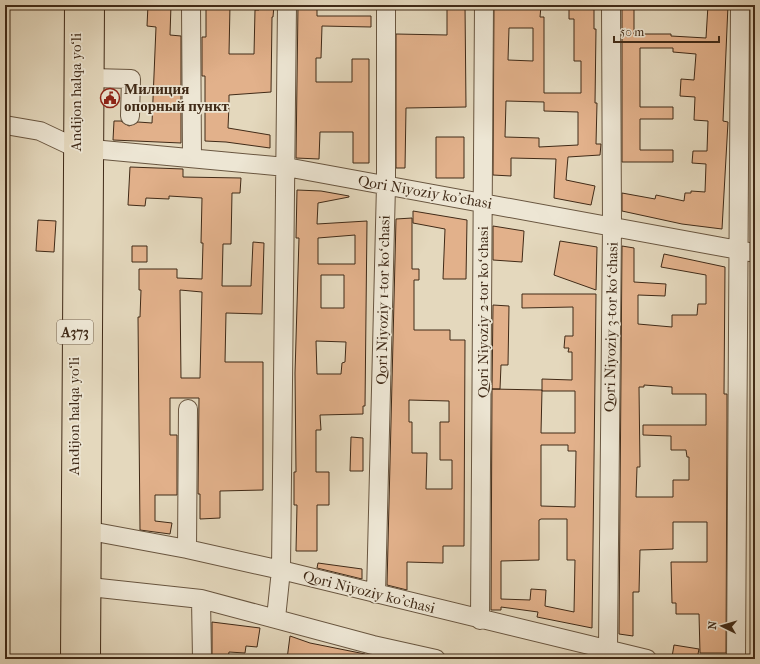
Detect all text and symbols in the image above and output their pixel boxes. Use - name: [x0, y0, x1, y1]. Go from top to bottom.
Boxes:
- scale bar: [614, 18, 719, 44]
- text: 50 m: [620, 25, 644, 39]
- street label: Andijon halqa yo‘li: [67, 32, 85, 152]
- place label: Милиция опорный пункт: [124, 80, 230, 115]
- public building icon: Милиция опорный пункт: [99, 87, 121, 109]
- street label: Qori Niyoziy ko'chasi: [357, 171, 494, 213]
- street label: Qori Niyoziy 1-tor koʻchasi: [373, 215, 393, 385]
- street label: Qori Niyoziy 2-tor koʻchasi: [474, 226, 492, 398]
- street label: Qori Niyoziy 3-tor koʻchasi: [601, 241, 621, 412]
- road number: A373: [57, 320, 93, 344]
- street label: Andijon halqa yo‘li: [65, 356, 83, 476]
- street label: Qori Niyoziy ko'chasi: [301, 567, 438, 617]
- north arrow: [702, 606, 742, 646]
- text: N: [706, 620, 719, 630]

